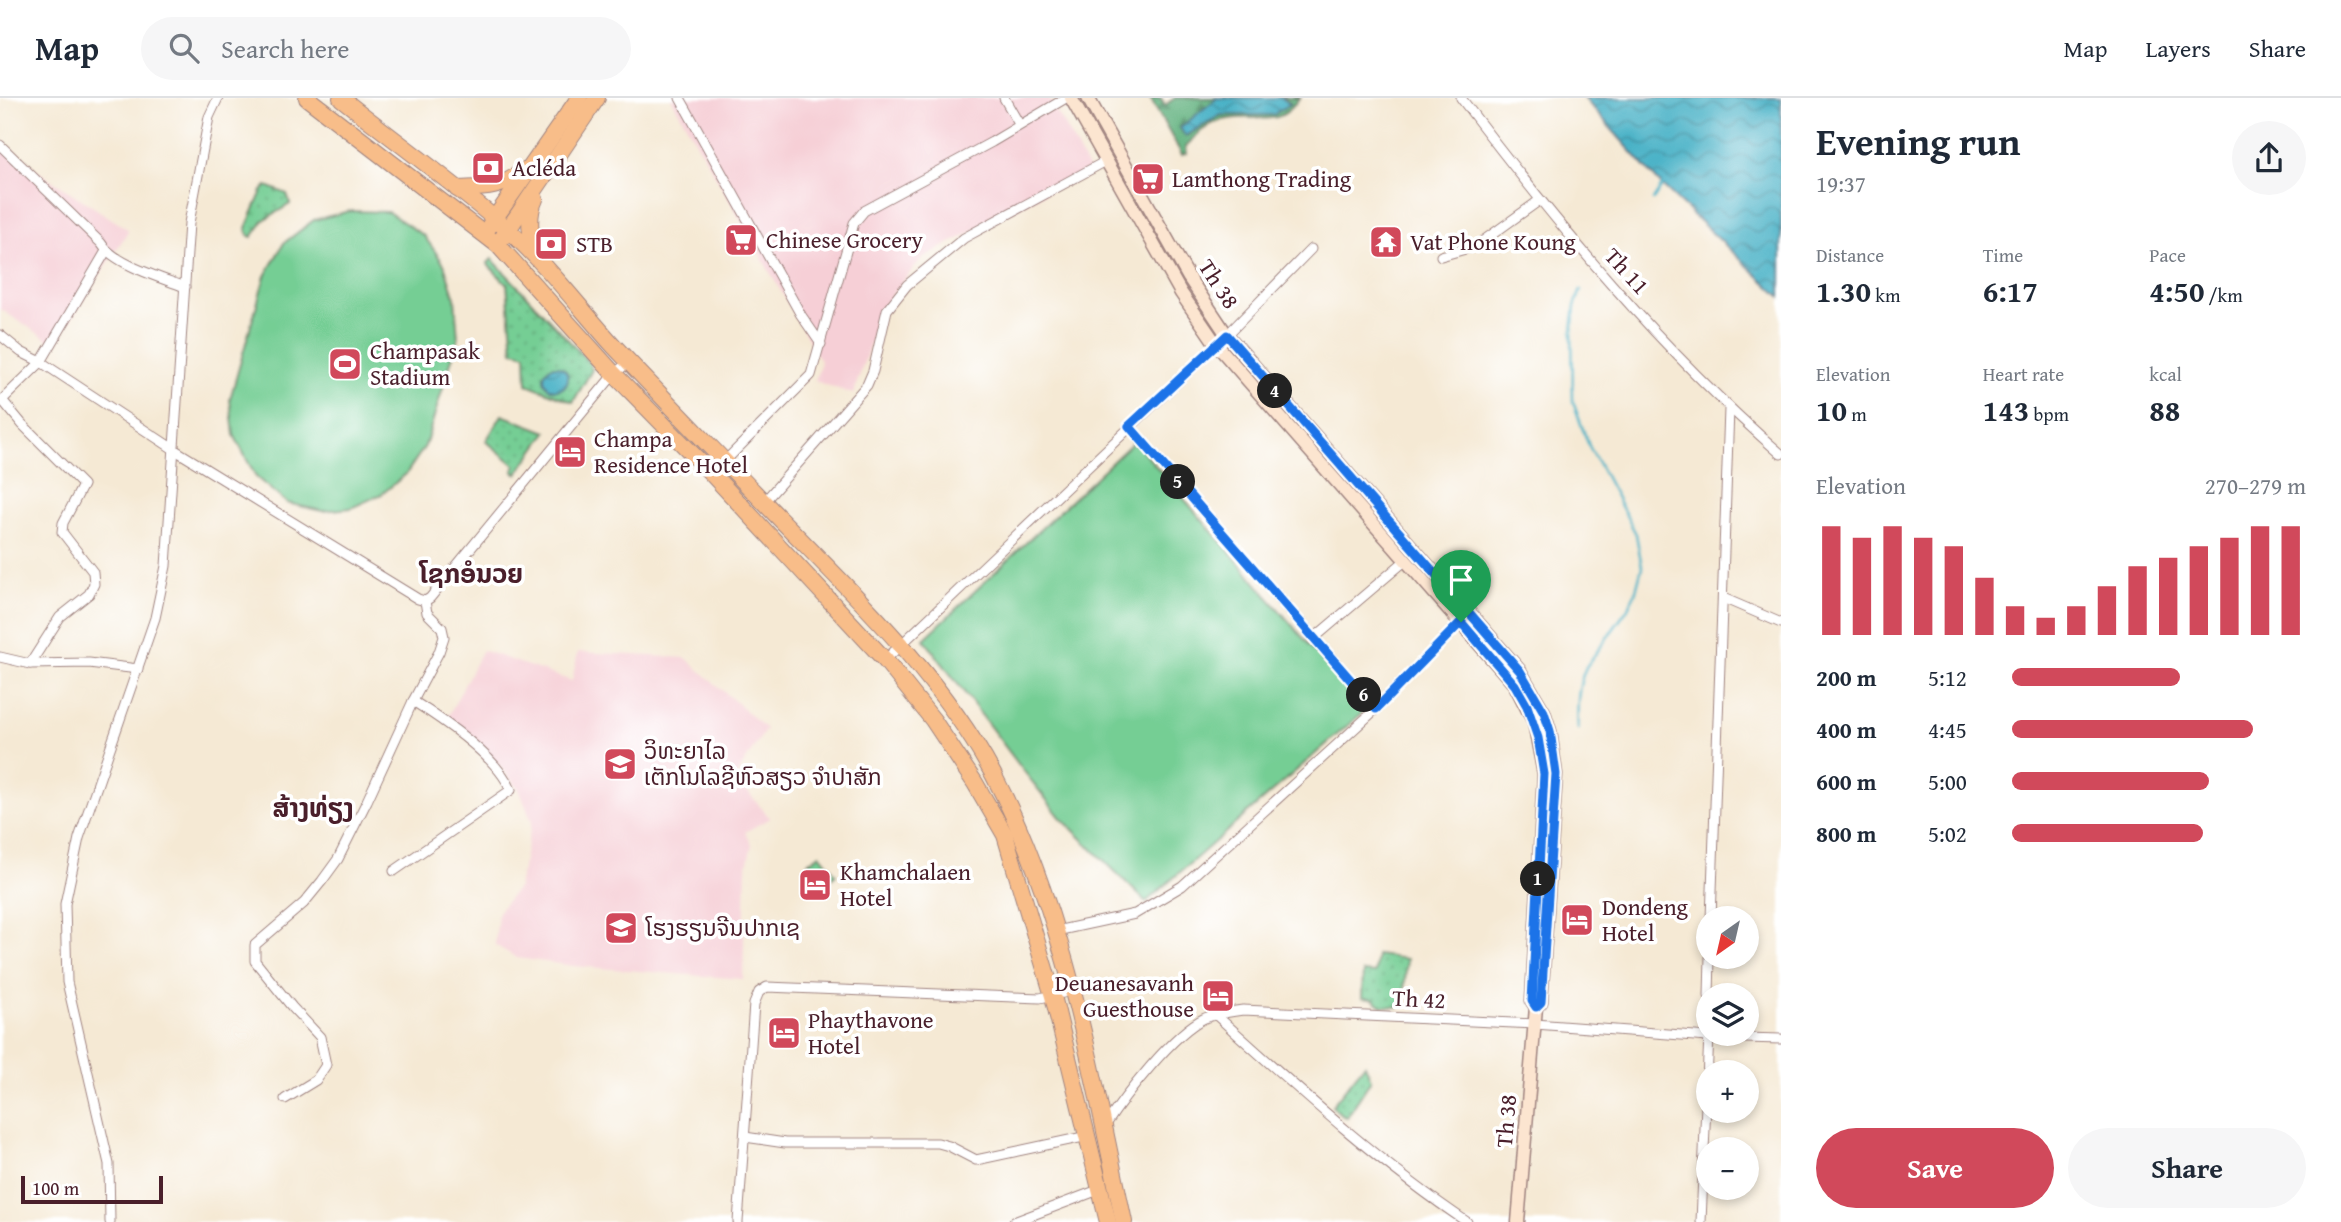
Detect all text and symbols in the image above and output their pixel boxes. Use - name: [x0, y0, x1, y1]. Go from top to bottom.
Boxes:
- search box: [141, 17, 631, 80]
- text: Map: [35, 24, 99, 72]
- icon: search: [165, 29, 203, 67]
- text: Search here: [221, 29, 349, 68]
- text: Map: [2064, 31, 2107, 66]
- text: Layers: [2145, 31, 2211, 66]
- text: Share: [2249, 31, 2306, 66]
- text: Evening run: [1816, 113, 2020, 169]
- button: share: [2232, 121, 2306, 195]
- bank icon: Acléda: [469, 149, 507, 187]
- place label: Acléda: [512, 151, 576, 184]
- supermarket icon: Lamthong Trading: [1129, 160, 1167, 198]
- place label: Lamthong Trading: [1172, 162, 1352, 195]
- text: 19:37: [1816, 167, 1866, 200]
- supermarket icon: Chinese Grocery: [722, 221, 760, 259]
- place label: Chinese Grocery: [766, 223, 923, 256]
- temple icon: Vat Phone Koung: [1367, 223, 1405, 261]
- bank icon: STB: [532, 225, 570, 263]
- place label: Vat Phone Koung: [1410, 225, 1576, 258]
- place label: STB: [576, 227, 613, 260]
- street label: Th 11: [1597, 240, 1657, 301]
- text: Distance: [1816, 241, 1884, 269]
- text: Time: [1983, 241, 2023, 269]
- text: Pace: [2149, 241, 2186, 269]
- street label: Th 38: [1191, 253, 1248, 315]
- text: 1.30: [1816, 269, 1871, 313]
- text: 6:17: [1983, 269, 2038, 313]
- text: 4:50: [2149, 269, 2204, 313]
- text: km: [1871, 281, 1900, 309]
- text: /km: [2204, 281, 2243, 309]
- place label: Champasak Stadium: [370, 334, 480, 393]
- sports icon: Champasak Stadium: [326, 345, 364, 383]
- text: Elevation: [1816, 360, 1890, 388]
- text: Heart rate: [1983, 360, 2064, 388]
- text: kcal: [2149, 360, 2182, 388]
- pin: 4: [1258, 374, 1292, 408]
- text: 4: [1270, 376, 1279, 404]
- text: 10: [1816, 388, 1847, 432]
- text: 143: [1983, 388, 2029, 432]
- text: 88: [2149, 388, 2180, 432]
- text: m: [1847, 400, 1867, 428]
- text: bpm: [2029, 400, 2069, 428]
- place label: Champa Residence Hotel: [594, 422, 748, 481]
- hotel icon: Champa Residence Hotel: [551, 433, 589, 471]
- pin: 5: [1160, 464, 1196, 500]
- text: 5: [1173, 467, 1182, 495]
- text: Elevation: [1816, 469, 1906, 502]
- text: 270–279 m: [2205, 469, 2306, 502]
- pin: [1431, 550, 1491, 622]
- district label: ໂຊກອໍນວຍ: [418, 554, 523, 593]
- icon: arrive: [1442, 561, 1480, 599]
- text: 200 m: [1816, 661, 1877, 694]
- text: 5:12: [1928, 661, 1967, 694]
- pin: 6: [1346, 678, 1382, 712]
- text: 6: [1359, 680, 1368, 708]
- text: 400 m: [1816, 713, 1877, 746]
- text: 4:45: [1928, 713, 1967, 746]
- place label: ວິທະຍາໄລ ເຕັກໂນໂລຊີຫົວສຽວ ຈຳປາສັກ: [644, 734, 882, 793]
- school or university icon: ວິທະຍາໄລ ເຕັກໂນໂລຊີຫົວສຽວ ຈຳປາສັກ: [601, 745, 639, 783]
- text: 600 m: [1816, 765, 1877, 798]
- text: 5:00: [1928, 765, 1967, 798]
- district label: ສ້າງທ່ຽງ: [273, 788, 353, 827]
- text: 800 m: [1816, 817, 1877, 850]
- text: 5:02: [1928, 817, 1967, 850]
- place label: Khamchalaen Hotel: [840, 855, 971, 914]
- pin: 1: [1520, 862, 1556, 896]
- text: 1: [1533, 864, 1542, 892]
- hotel icon: Khamchalaen Hotel: [796, 866, 834, 904]
- place label: Dondeng Hotel: [1602, 890, 1689, 949]
- hotel icon: Dondeng Hotel: [1558, 901, 1596, 939]
- north arrow: [1696, 906, 1759, 970]
- map controls: [1696, 906, 1759, 1200]
- school or university icon: ໂຮງຮຽນຈີນປາກເຊ: [602, 909, 640, 947]
- place label: ໂຮງຮຽນຈີນປາກເຊ: [645, 911, 800, 944]
- place label: Deuanesavanh Guesthouse: [1055, 966, 1194, 1025]
- hotel icon: Deuanesavanh Guesthouse: [1199, 977, 1237, 1015]
- street label: Th 42: [1392, 981, 1446, 1016]
- button: layers: [1696, 983, 1759, 1046]
- place label: Phaythavone Hotel: [808, 1003, 934, 1062]
- hotel icon: Phaythavone Hotel: [765, 1014, 803, 1052]
- button: +: [1696, 1060, 1759, 1123]
- street label: Th 38: [1487, 1093, 1524, 1149]
- button: Save: [1816, 1128, 2054, 1208]
- button: Share: [2068, 1128, 2306, 1208]
- button: −: [1696, 1137, 1759, 1200]
- scale bar: [21, 1173, 163, 1205]
- text: 100 m: [32, 1174, 79, 1202]

